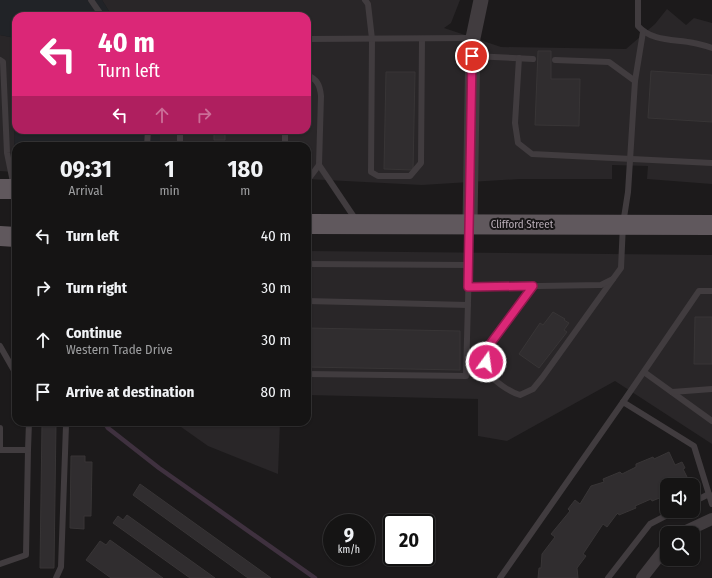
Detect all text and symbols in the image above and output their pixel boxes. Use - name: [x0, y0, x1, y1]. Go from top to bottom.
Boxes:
- text: 40 m: [98, 26, 155, 59]
- icon: left: [32, 28, 84, 80]
- pin: [455, 39, 489, 73]
- icon: arrive: [461, 45, 483, 67]
- text: Turn left: [98, 60, 160, 82]
- icon: left: [109, 104, 131, 126]
- icon: ahead: [151, 104, 173, 126]
- icon: right: [193, 104, 215, 126]
- text: 09:31: [60, 155, 112, 183]
- text: 1: [165, 155, 175, 183]
- text: 180: [227, 155, 263, 183]
- text: Arrival: [69, 183, 103, 198]
- text: min: [160, 183, 180, 198]
- text: m: [240, 183, 250, 198]
- street label: Clifford Street: [491, 218, 554, 231]
- icon: left: [32, 225, 54, 247]
- text: Turn left: [66, 227, 119, 245]
- text: 40 m: [261, 227, 291, 245]
- icon: right: [32, 277, 54, 299]
- text: Turn right: [66, 279, 127, 297]
- text: 30 m: [261, 279, 291, 297]
- text: Continue: [66, 324, 122, 342]
- icon: ahead: [32, 329, 54, 351]
- text: 30 m: [261, 331, 291, 349]
- position arrow: [465, 341, 507, 383]
- text: Western Trade Drive: [66, 342, 173, 357]
- icon: arrive: [32, 381, 54, 403]
- text: Arrive at destination: [66, 383, 194, 401]
- text: 80 m: [261, 383, 291, 401]
- map controls: [660, 478, 700, 566]
- button: sound: [660, 478, 700, 518]
- speed limit sign: 20: [383, 514, 435, 566]
- text: 9: [344, 523, 354, 547]
- button: search: [660, 526, 700, 566]
- text: km/h: [338, 544, 360, 556]

